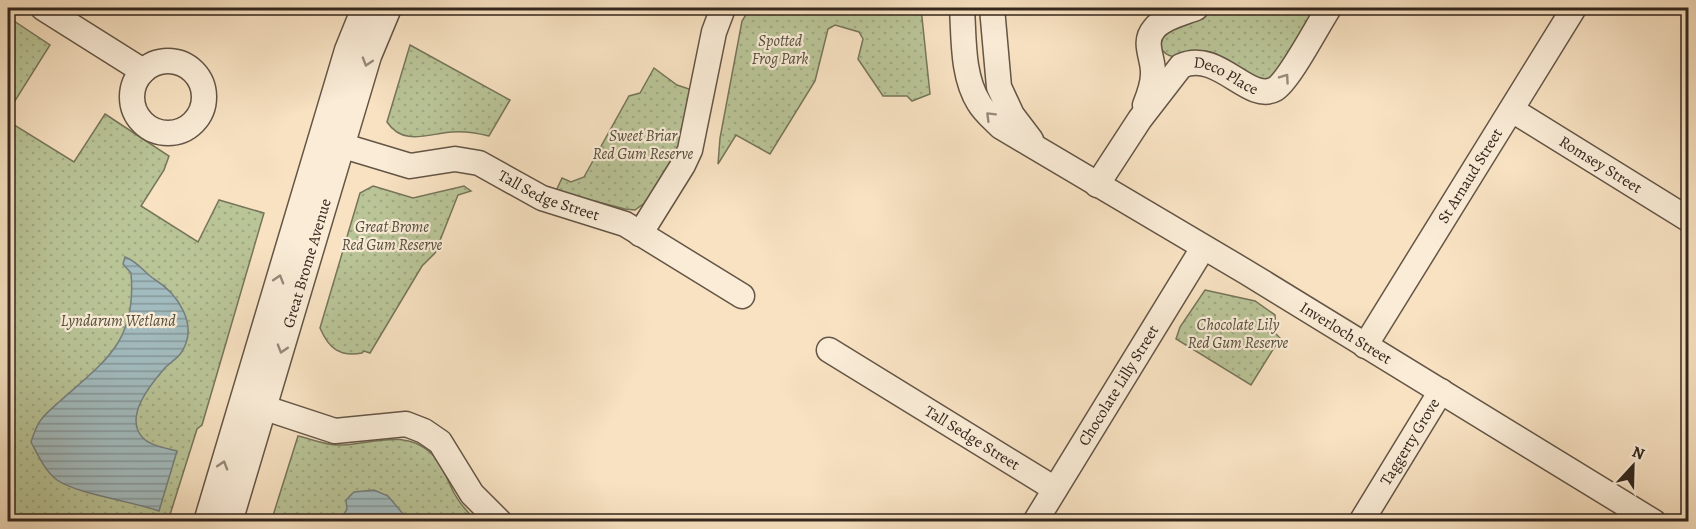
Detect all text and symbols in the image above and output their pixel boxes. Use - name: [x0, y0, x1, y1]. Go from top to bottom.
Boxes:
- park label: Spotted Frog Park: [752, 30, 808, 70]
- street label: Deco Place: [1193, 51, 1261, 101]
- one-way arrow: [362, 56, 374, 67]
- one-way arrow: [1278, 73, 1289, 84]
- one-way arrow: [986, 112, 997, 122]
- street label: St Arnaud Street: [1432, 124, 1508, 228]
- park label: Sweet Briar Red Gum Reserve: [593, 125, 694, 165]
- street label: Romsey Street: [1555, 131, 1646, 199]
- street label: Tall Sedge Street: [494, 165, 602, 226]
- street label: Great Brome Avenue: [277, 196, 337, 331]
- park label: Great Brome Red Gum Reserve: [342, 216, 443, 256]
- one-way arrow: [272, 274, 284, 285]
- street label: Inverloch Street: [1296, 297, 1396, 370]
- park label: Lyndarum Wetland: [60, 310, 176, 332]
- park label: Chocolate Lily Red Gum Reserve: [1188, 314, 1289, 354]
- street label: Chocolate Lilly Street: [1073, 321, 1164, 450]
- one-way arrow: [277, 343, 289, 354]
- street label: Taggerty Grove: [1375, 394, 1445, 490]
- street label: Tall Sedge Street: [920, 400, 1024, 476]
- north arrow: [1603, 436, 1663, 496]
- text: N: [1629, 441, 1648, 466]
- one-way arrow: [216, 460, 228, 471]

